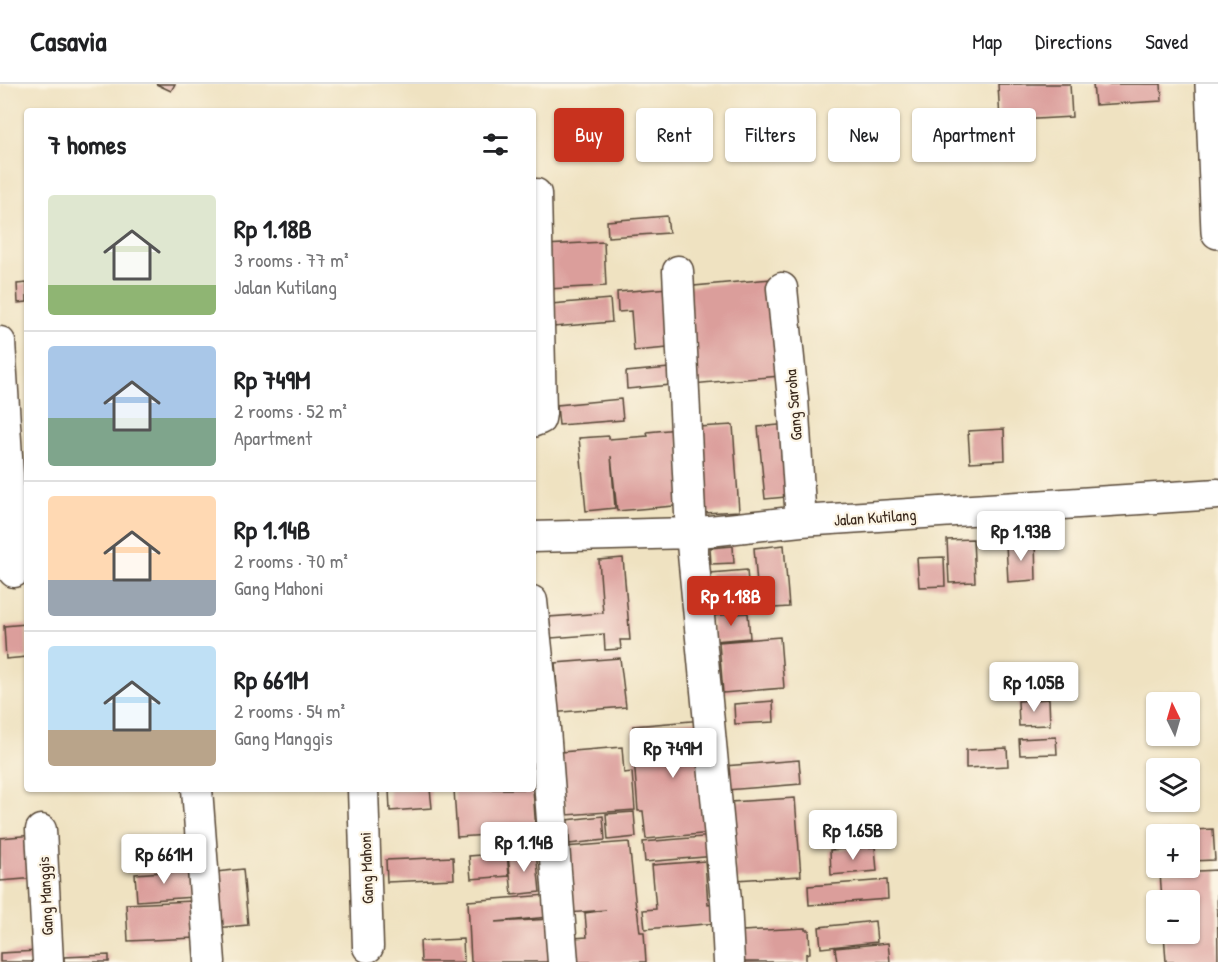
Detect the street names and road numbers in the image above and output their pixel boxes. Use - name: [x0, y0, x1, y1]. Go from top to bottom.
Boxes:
- street label: Gang Saroha: [779, 369, 807, 441]
- street label: Jalan Kutilang: [833, 503, 917, 531]
- street label: Gang Mahoni: [354, 832, 378, 904]
- street label: Gang Manggis: [32, 856, 58, 936]

